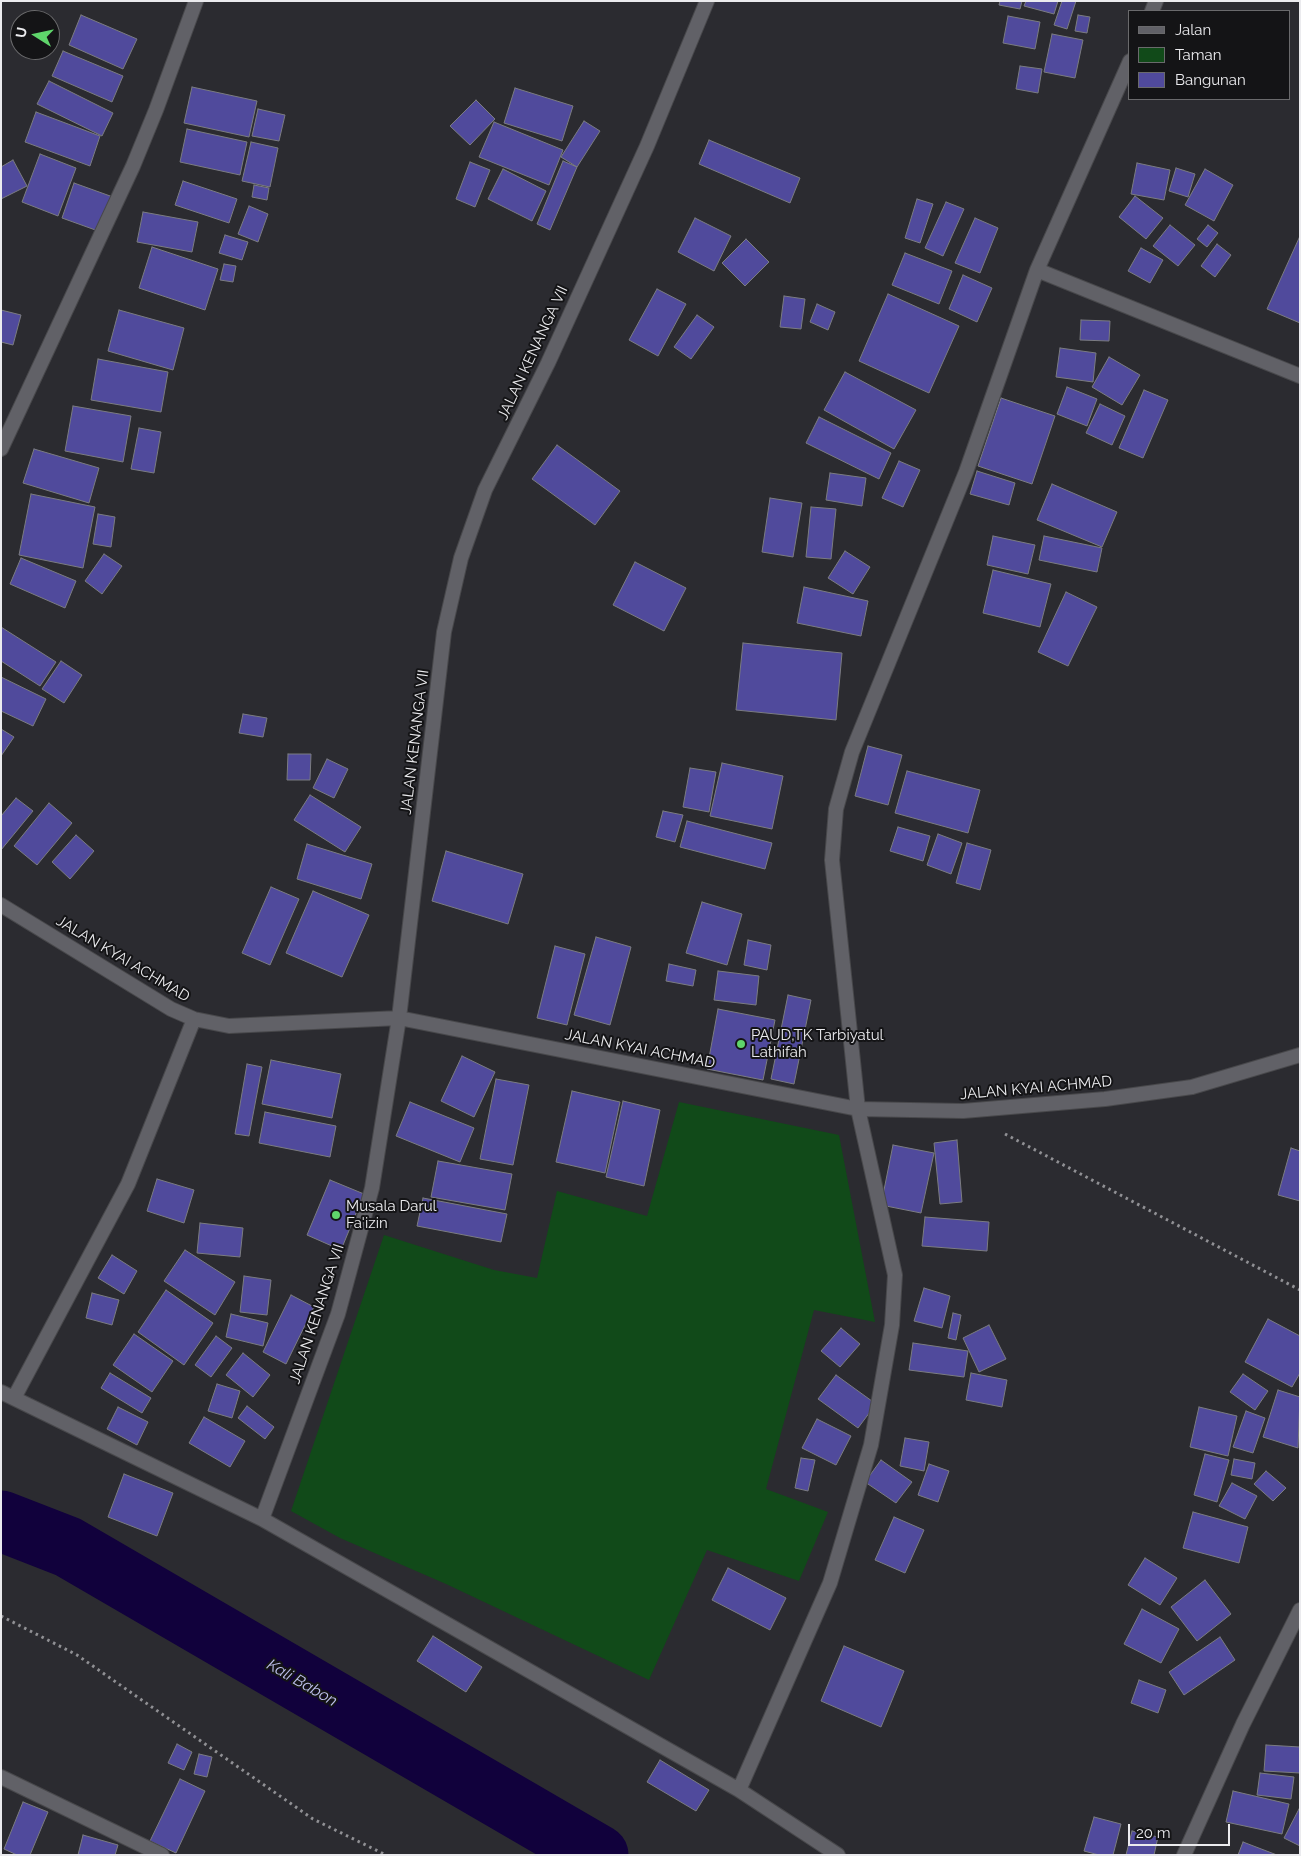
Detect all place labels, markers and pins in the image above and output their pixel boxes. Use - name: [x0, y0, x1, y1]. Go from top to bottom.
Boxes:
- place label: PAUD,TK Tarbiyatul Lathifah: [751, 1026, 884, 1061]
- marker: PAUD,TK Tarbiyatul Lathifah: [735, 1038, 747, 1050]
- place label: Musala Darul Fa'izin: [346, 1197, 437, 1232]
- marker: Musala Darul Fa'izin: [330, 1209, 342, 1221]

